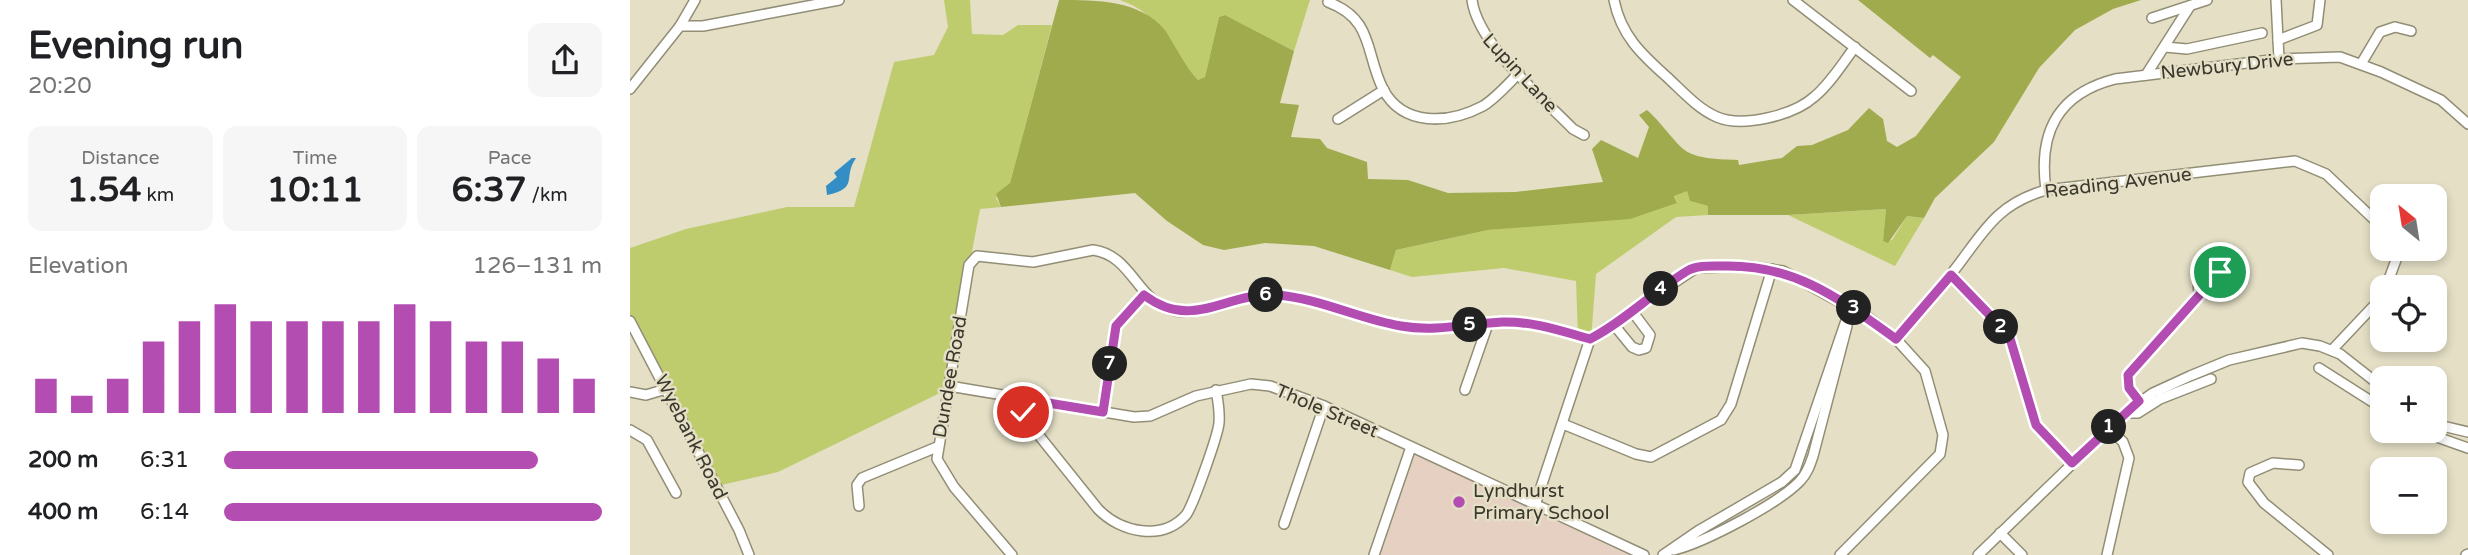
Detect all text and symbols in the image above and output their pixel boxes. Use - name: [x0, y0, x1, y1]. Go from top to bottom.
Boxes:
- text: Evening run: [28, 23, 243, 69]
- button: share: [528, 23, 602, 97]
- street label: Lupin Lane: [1478, 29, 1562, 117]
- street label: Newbury Drive: [2159, 48, 2295, 84]
- text: 20:20: [28, 72, 92, 100]
- text: Distance: [81, 147, 159, 169]
- text: Time: [293, 147, 337, 169]
- text: Pace: [488, 147, 532, 169]
- street label: Reading Avenue: [2043, 163, 2193, 203]
- text: 1.54: [66, 169, 141, 211]
- text: 10:11: [266, 169, 364, 211]
- text: 6:37: [452, 169, 527, 211]
- text: km: [141, 184, 174, 206]
- text: /km: [527, 184, 568, 206]
- north arrow: [2370, 184, 2446, 261]
- map controls: [2370, 184, 2447, 534]
- pin: [2190, 242, 2250, 302]
- text: Elevation: [28, 252, 129, 280]
- text: 126–131 m: [473, 252, 602, 280]
- icon: arrive: [2201, 253, 2239, 291]
- pin: 4: [1644, 272, 1678, 306]
- button: locate: [2370, 275, 2447, 352]
- text: 4: [1655, 277, 1666, 299]
- pin: 6: [1248, 278, 1284, 312]
- text: 6: [1260, 283, 1271, 305]
- pin: 3: [1836, 290, 1872, 326]
- text: 3: [1848, 296, 1859, 318]
- pin: 5: [1452, 308, 1488, 342]
- pin: 2: [1984, 310, 2018, 344]
- text: 5: [1464, 313, 1475, 335]
- street label: Dundee Road: [928, 314, 972, 440]
- text: 2: [1995, 315, 2006, 337]
- pin: 7: [1092, 346, 1128, 382]
- text: 7: [1104, 352, 1115, 374]
- button: +: [2370, 366, 2447, 443]
- street label: Wyebank Road: [650, 371, 732, 503]
- street label: Thole Street: [1272, 380, 1382, 442]
- pin: [993, 382, 1053, 442]
- icon: check: [1004, 393, 1042, 431]
- pin: 1: [2092, 410, 2126, 444]
- text: 1: [2103, 415, 2114, 437]
- text: 200 m: [28, 446, 98, 474]
- text: 6:31: [140, 446, 189, 474]
- button: −: [2370, 457, 2447, 534]
- place label: Lyndhurst Primary School: [1473, 480, 1609, 524]
- marker: Lyndhurst Primary School: [1451, 494, 1467, 510]
- text: 400 m: [28, 498, 98, 526]
- text: 6:14: [140, 498, 189, 526]

